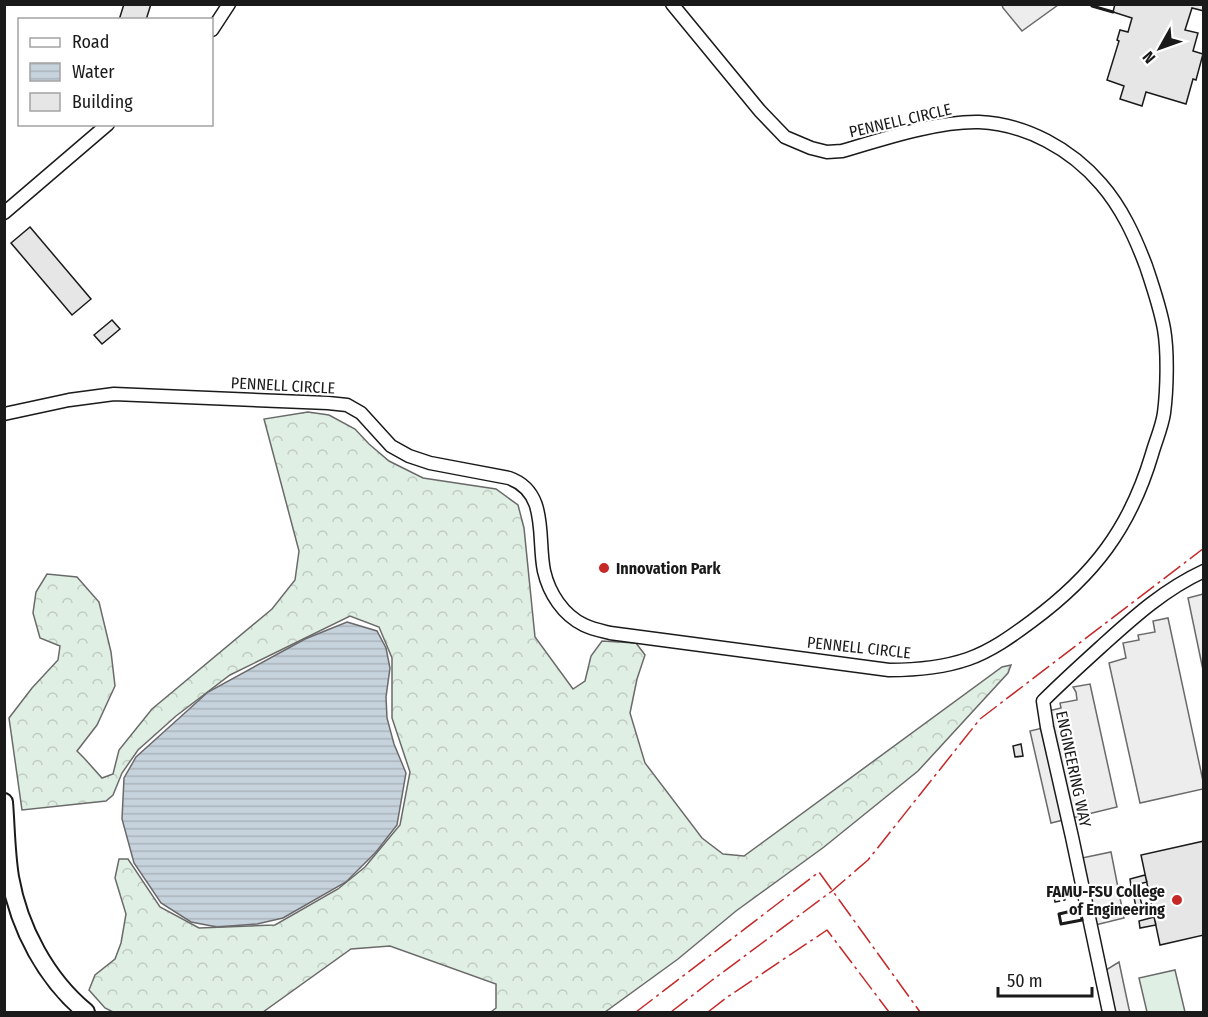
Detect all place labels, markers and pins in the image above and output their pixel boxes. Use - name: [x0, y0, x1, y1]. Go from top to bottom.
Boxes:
- place label: Innovation Park: [616, 559, 721, 578]
- marker: Innovation Park: [597, 561, 611, 575]
- place label: FAMU-FSU College of Engineering: [1046, 882, 1165, 919]
- marker: FAMU-FSU College of Engineering: [1170, 893, 1184, 907]

